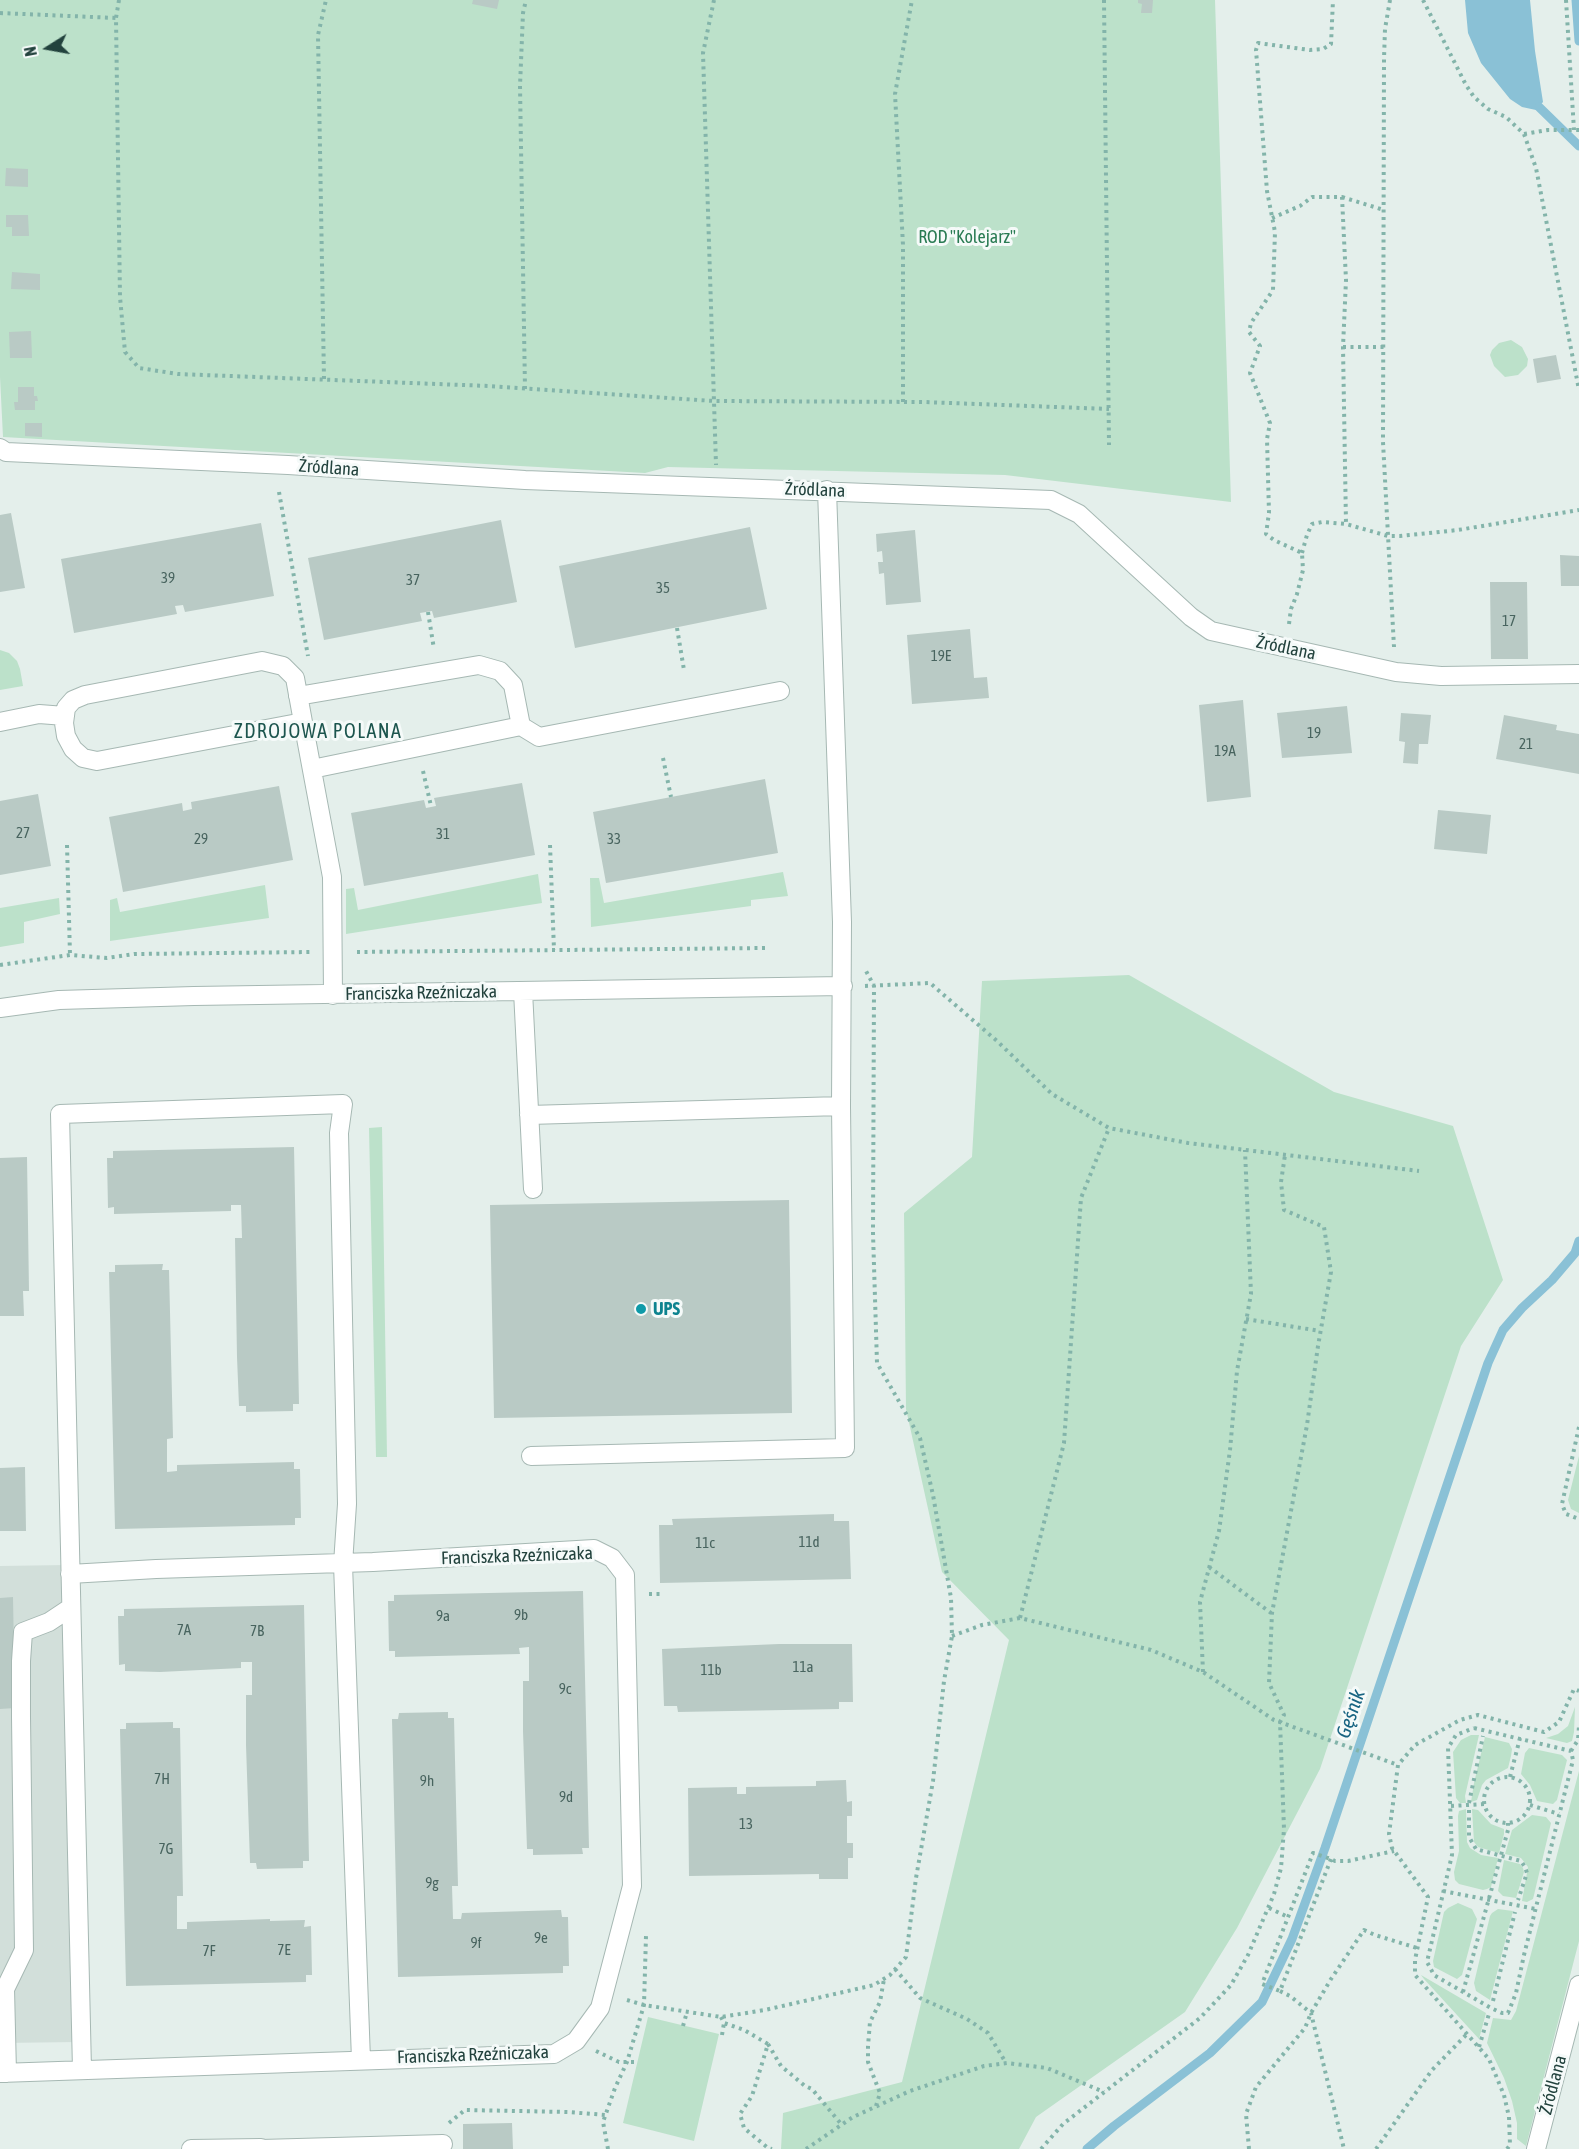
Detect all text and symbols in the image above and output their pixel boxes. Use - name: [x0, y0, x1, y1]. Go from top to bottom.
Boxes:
- north arrow: [18, 18, 78, 78]
- text: N: [21, 45, 40, 58]
- park label: ROD "Kolejarz": [918, 226, 1016, 248]
- street label: Źródlana: [298, 455, 360, 481]
- street label: Źródlana: [784, 478, 846, 502]
- house number: 39: [161, 569, 175, 587]
- house number: 37: [406, 571, 420, 589]
- house number: 35: [656, 579, 670, 597]
- house number: 17: [1502, 612, 1516, 630]
- street label: Źródlana: [1254, 631, 1318, 665]
- house number: 19E: [931, 647, 951, 665]
- district label: ZDROJOWA POLANA: [234, 720, 402, 744]
- house number: 19: [1307, 724, 1321, 742]
- house number: 21: [1519, 735, 1533, 753]
- house number: 19A: [1214, 742, 1236, 760]
- house number: 27: [16, 824, 30, 842]
- house number: 31: [436, 825, 450, 843]
- house number: 29: [194, 830, 208, 848]
- house number: 33: [607, 830, 621, 848]
- street label: Franciszka Rzeźniczaka: [345, 981, 497, 1005]
- place label: UPS: [653, 1298, 680, 1320]
- marker: UPS: [634, 1302, 648, 1316]
- house number: 11d: [798, 1533, 820, 1551]
- house number: 11c: [695, 1534, 715, 1552]
- street label: Franciszka Rzeźniczaka: [441, 1543, 593, 1569]
- house number: 9b: [514, 1606, 528, 1624]
- house number: 9a: [436, 1607, 450, 1625]
- house number: 7A: [177, 1621, 191, 1639]
- house number: 7B: [250, 1622, 264, 1640]
- house number: 11a: [792, 1658, 814, 1676]
- house number: 11b: [700, 1661, 722, 1679]
- house number: 9c: [559, 1680, 571, 1698]
- water label: Gęśnik: [1332, 1687, 1370, 1741]
- house number: 7H: [154, 1770, 170, 1788]
- house number: 9h: [420, 1772, 434, 1790]
- house number: 9d: [559, 1788, 573, 1806]
- house number: 13: [739, 1815, 753, 1833]
- house number: 7G: [159, 1840, 173, 1858]
- house number: 9g: [425, 1874, 439, 1892]
- house number: 9e: [534, 1929, 548, 1947]
- house number: 9f: [470, 1934, 482, 1952]
- house number: 7E: [277, 1941, 291, 1959]
- house number: 7F: [202, 1942, 216, 1960]
- street label: Franciszka Rzeźniczaka: [397, 2042, 549, 2068]
- street label: Źródlana: [1535, 2053, 1571, 2117]

